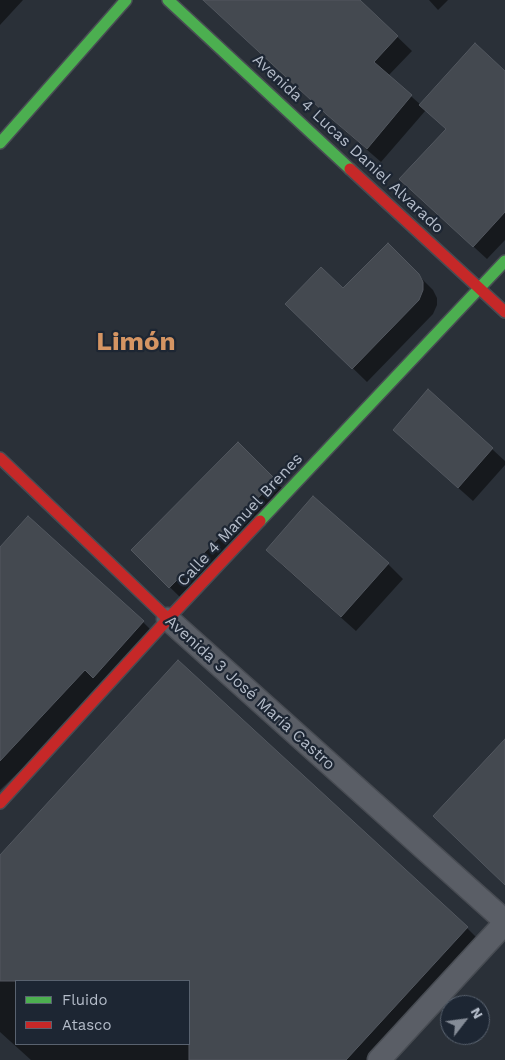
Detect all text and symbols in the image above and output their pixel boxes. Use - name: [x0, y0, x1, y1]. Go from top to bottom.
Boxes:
- street label: Avenida 4 Lucas Daniel Alvarado: [248, 50, 448, 238]
- district label: Limón: [96, 326, 176, 358]
- street label: Calle 4 Manuel Brenes: [173, 449, 307, 591]
- street label: Avenida 3 José María Castro: [161, 612, 339, 774]
- legend: [15, 980, 190, 1045]
- text: Fluido: [62, 991, 107, 1009]
- north arrow: [440, 995, 490, 1045]
- text: N: [468, 1005, 487, 1021]
- text: Atasco: [62, 1016, 111, 1034]

